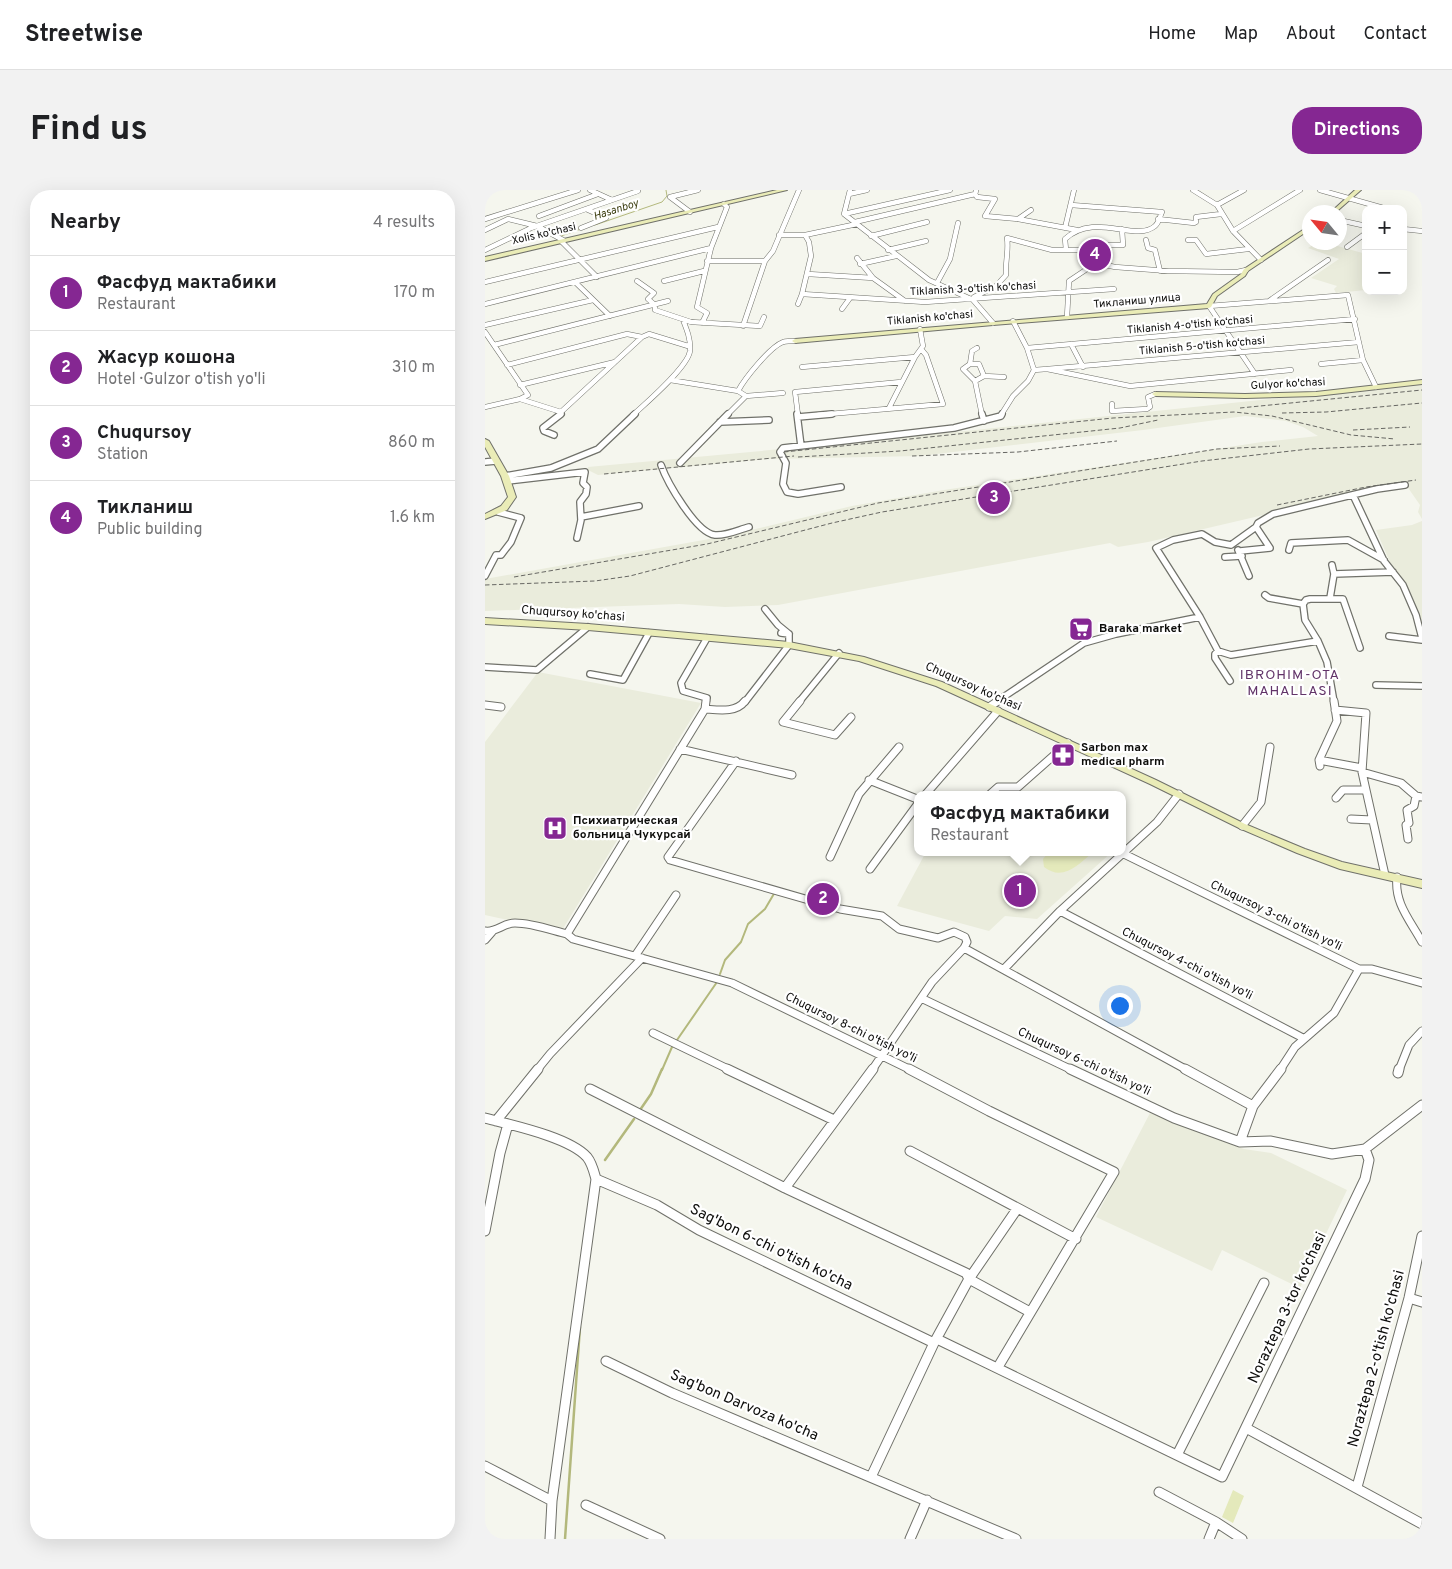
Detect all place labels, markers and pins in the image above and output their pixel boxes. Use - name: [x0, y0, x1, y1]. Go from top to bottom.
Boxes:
- pin: 4: [1079, 236, 1111, 274]
- pin: 3: [978, 479, 1010, 517]
- supermarket icon: Baraka market: [1068, 616, 1094, 642]
- place label: Baraka market: [1099, 621, 1182, 637]
- place label: Sarbon max medical pharm: [1081, 740, 1165, 770]
- pharmacy icon: Sarbon max medical pharm: [1050, 742, 1076, 768]
- place label: Психиатрическая больница Чукурсай: [573, 813, 691, 843]
- hospital icon: Психиатрическая больница Чукурсай: [542, 815, 568, 841]
- pin: 1: [1004, 872, 1036, 910]
- pin: 2: [807, 880, 839, 918]

